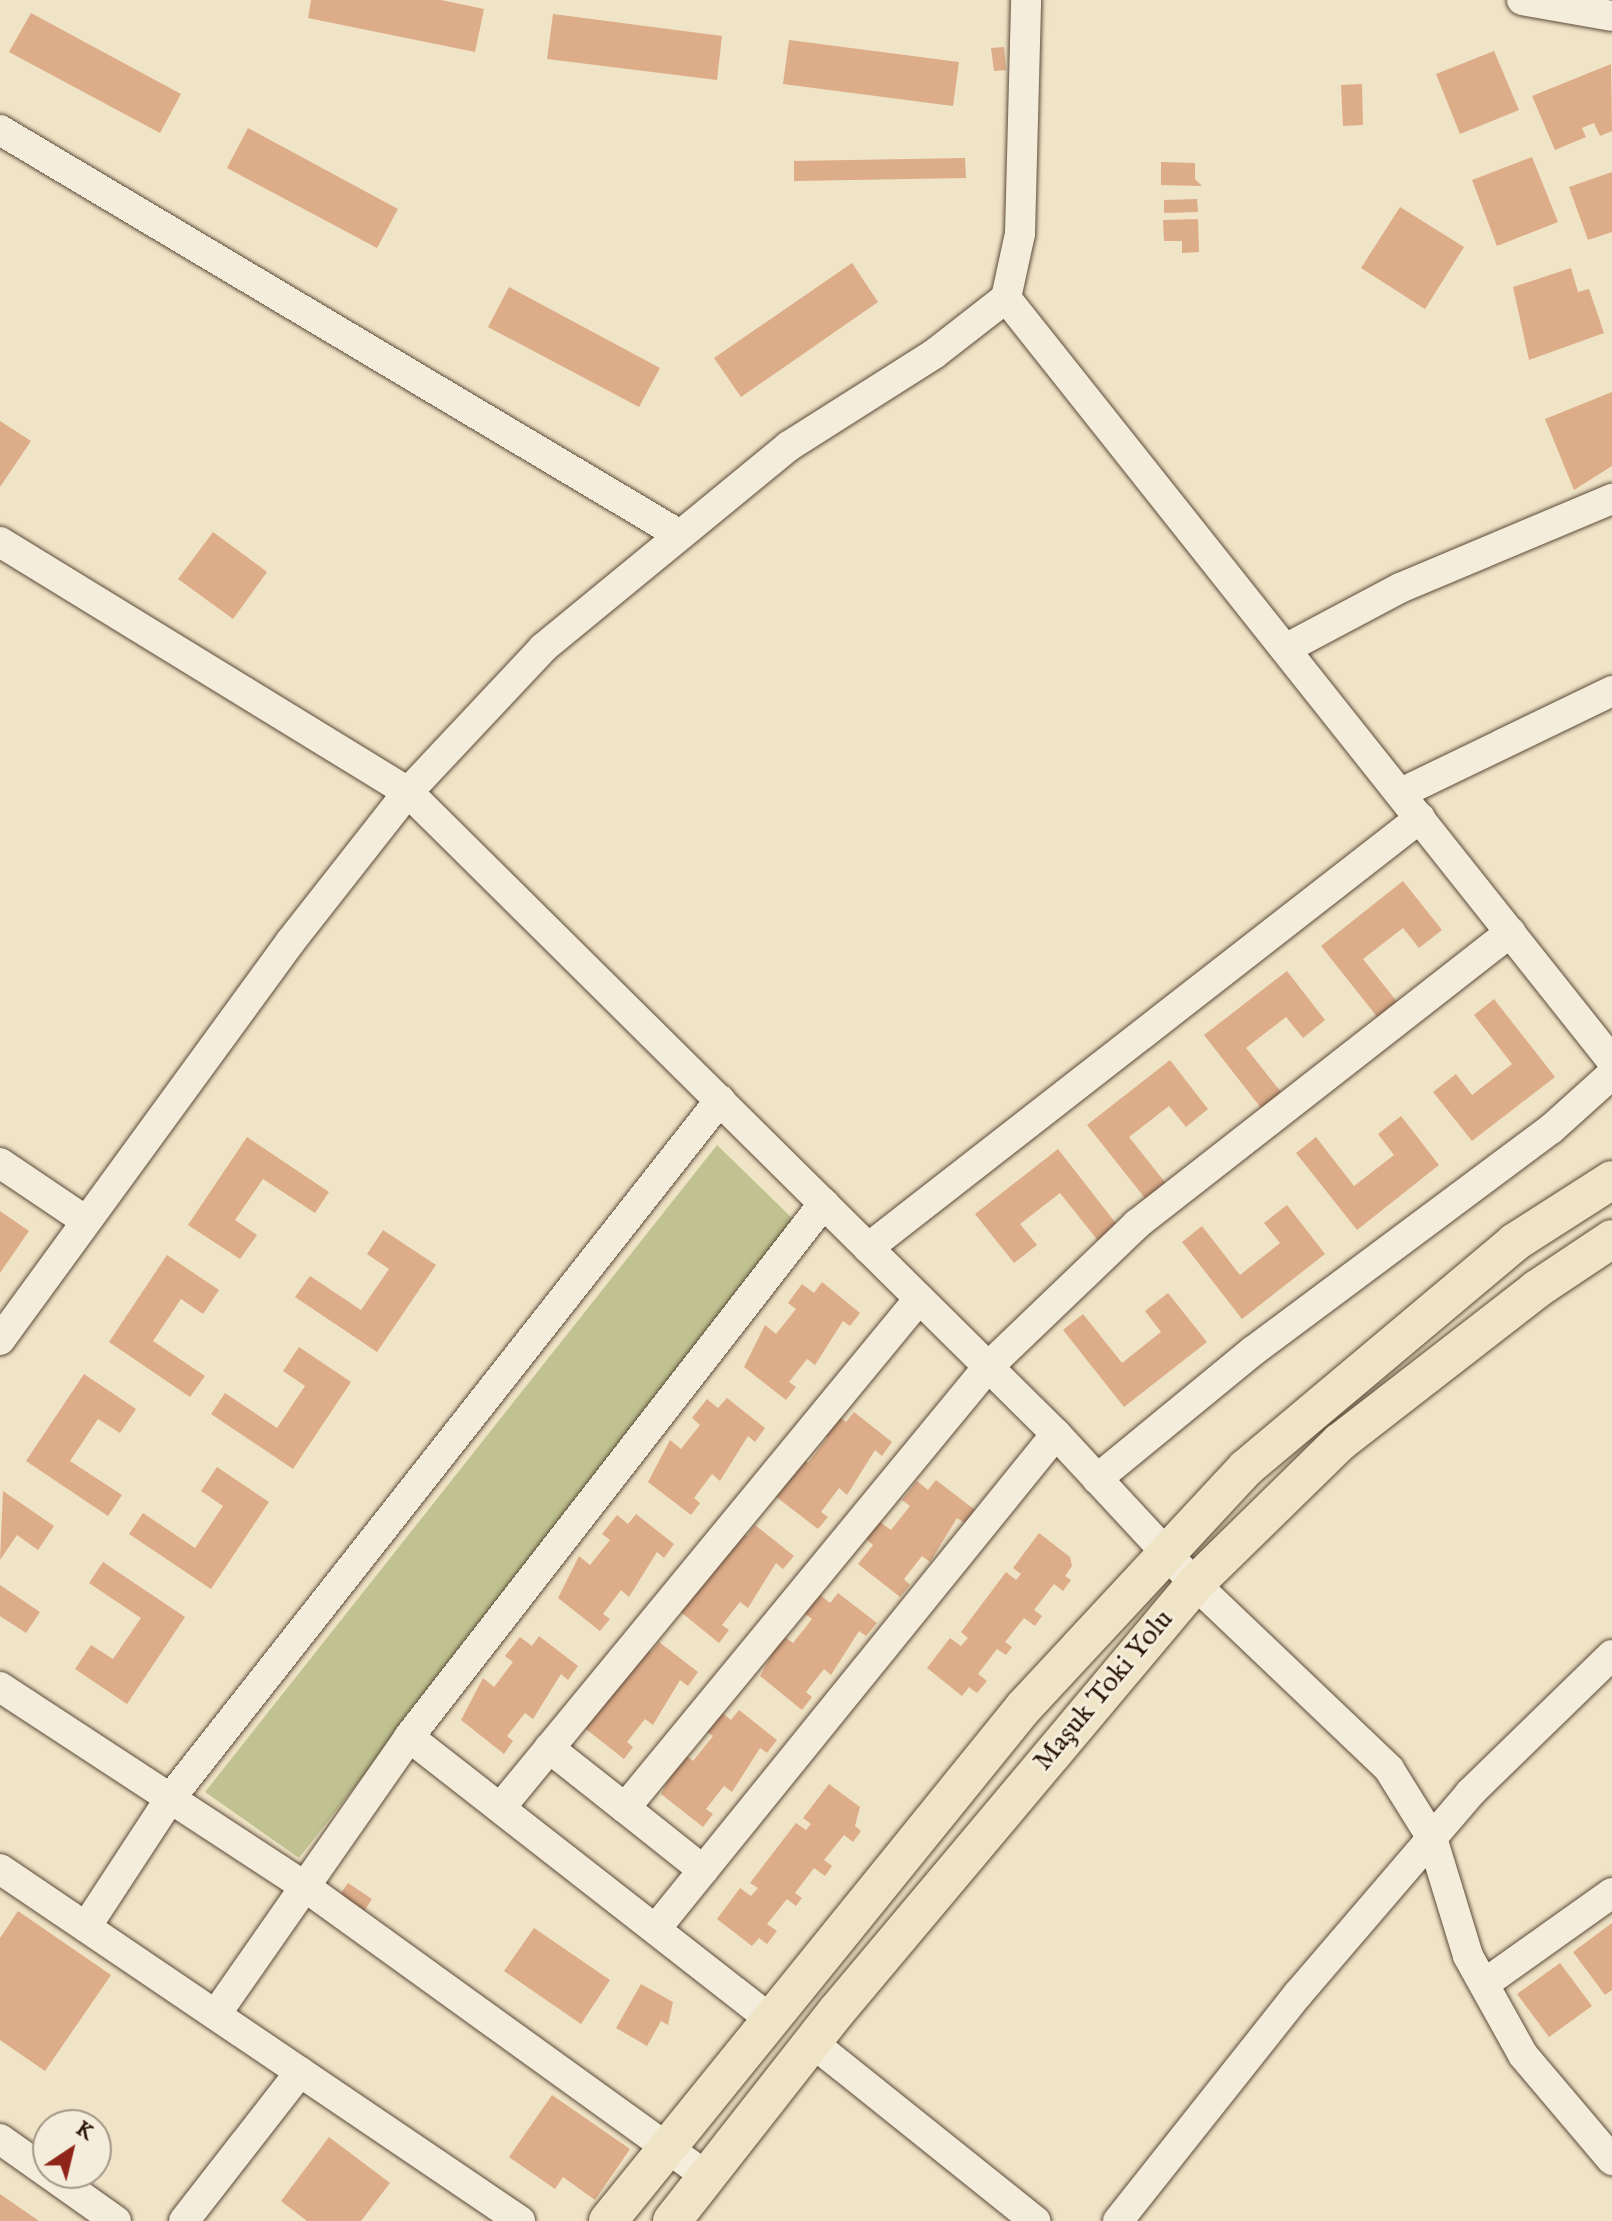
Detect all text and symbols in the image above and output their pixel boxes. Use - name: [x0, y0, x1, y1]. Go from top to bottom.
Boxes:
- street label: Maşuk Toki Yolu: [1027, 1604, 1181, 1778]
- north arrow: [32, 2109, 112, 2189]
- text: K: [70, 2115, 99, 2147]

